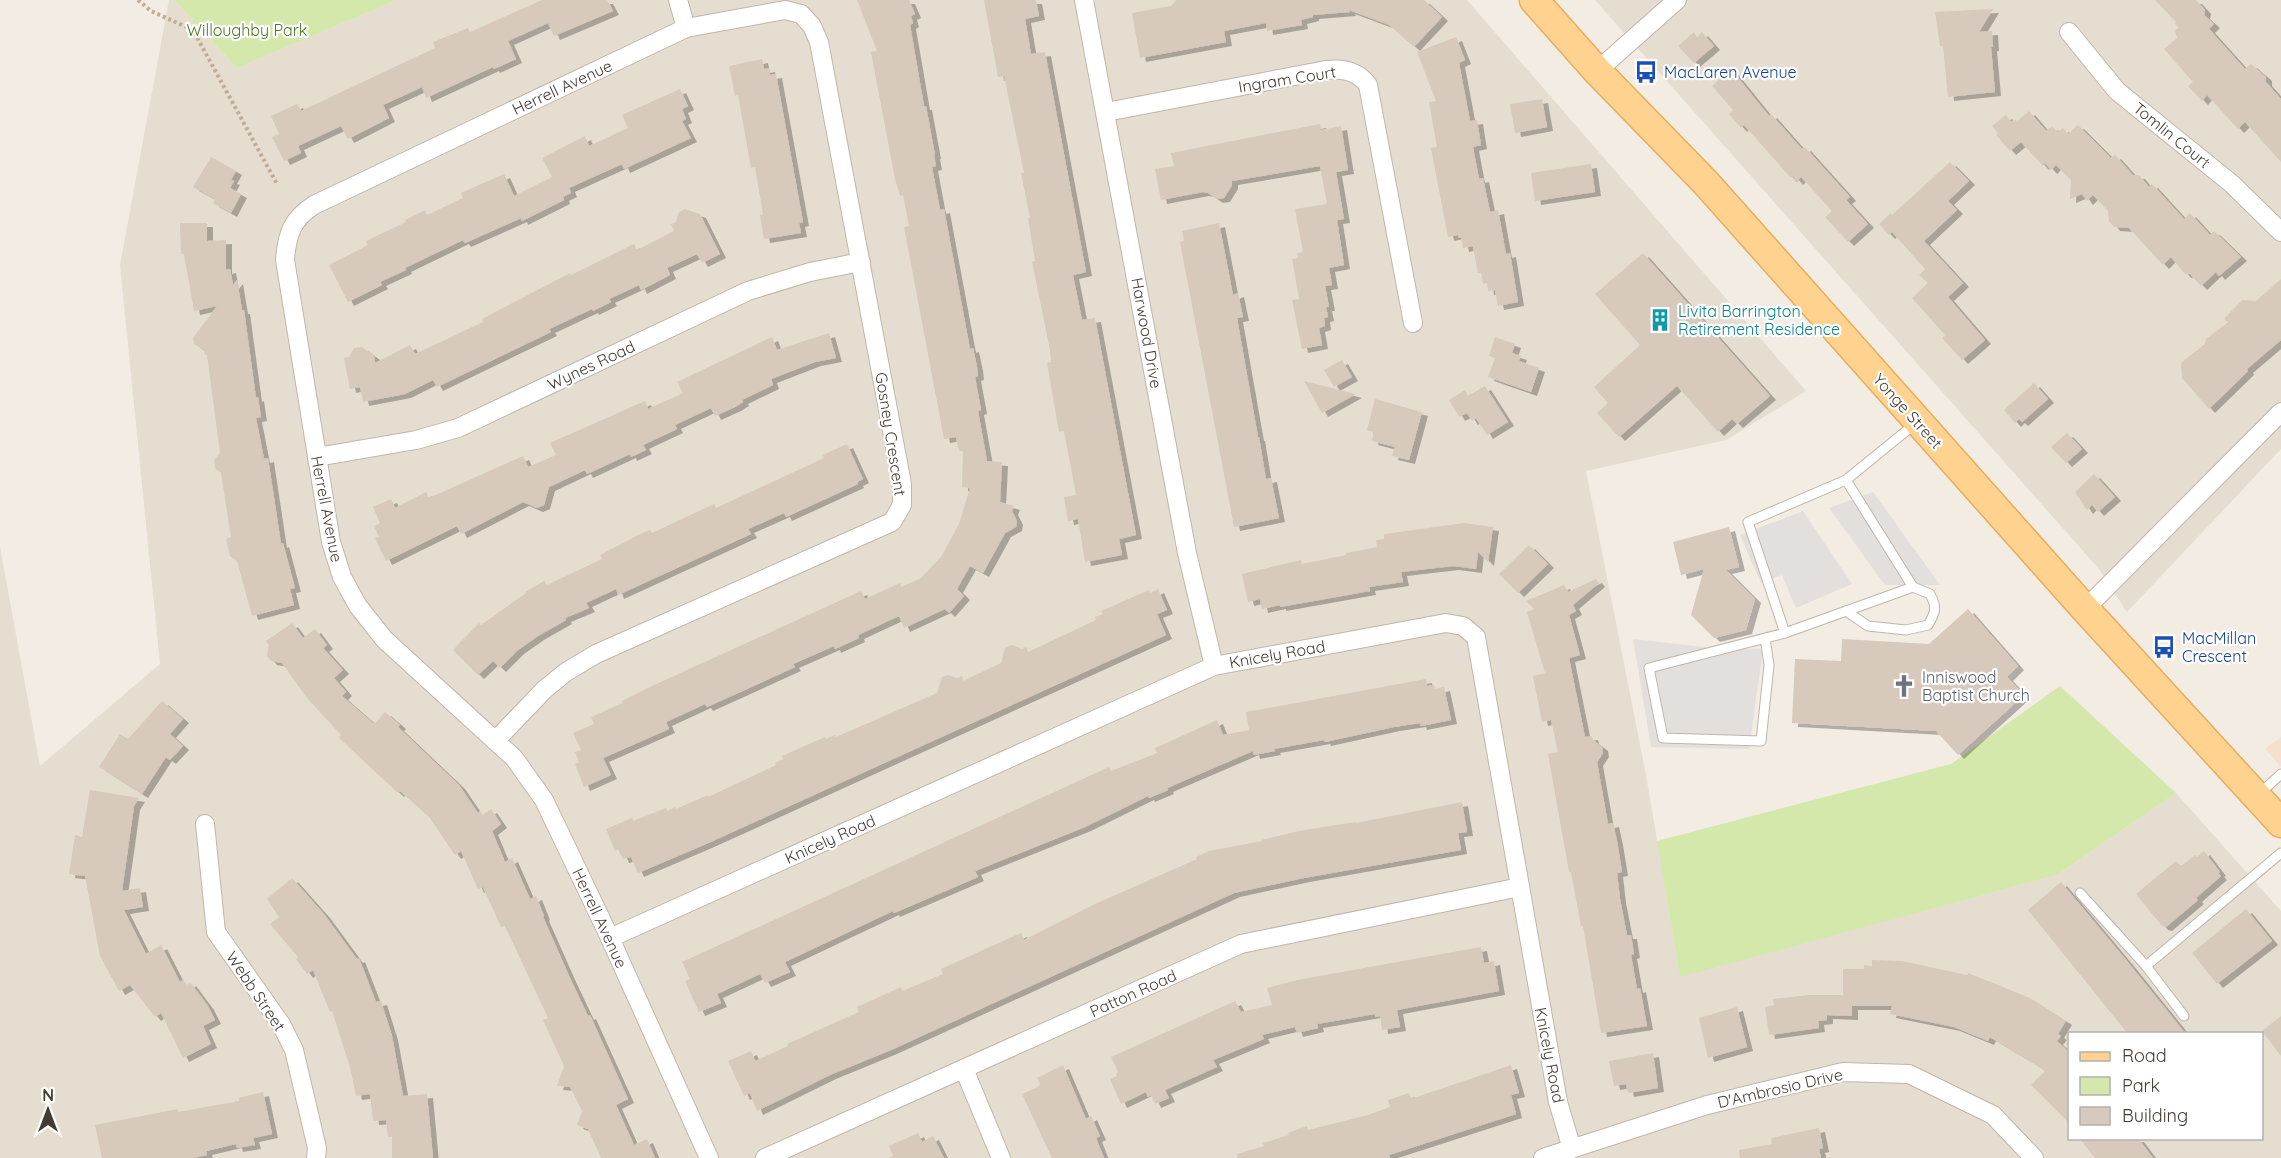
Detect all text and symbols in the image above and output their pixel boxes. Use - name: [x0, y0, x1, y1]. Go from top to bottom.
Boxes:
- park label: Willoughby Park: [187, 20, 307, 40]
- street label: Herrell Avenue: [509, 55, 615, 119]
- bus stop icon: MacLaren Avenue: [1633, 59, 1659, 85]
- street label: Ingram Court: [1237, 61, 1337, 97]
- place label: MacLaren Avenue: [1664, 62, 1797, 82]
- street label: Tomlin Court: [2129, 98, 2215, 172]
- street label: Harwood Drive: [1127, 276, 1167, 390]
- place label: Livita Barrington Retirement Residence: [1678, 301, 1840, 339]
- building icon: Livita Barrington Retirement Residence: [1647, 307, 1673, 333]
- street label: Wynes Road: [544, 336, 638, 394]
- street label: Yonge Street: [1869, 369, 1947, 453]
- street label: Gosney Crescent: [871, 371, 911, 497]
- street label: Herrell Avenue: [307, 454, 347, 564]
- place label: MacMillan Crescent: [2182, 628, 2256, 666]
- bus stop icon: MacMillan Crescent: [2151, 634, 2177, 660]
- street label: Knicely Road: [1227, 636, 1327, 672]
- place label: Inniswood Baptist Church: [1922, 667, 2030, 705]
- church icon: Inniswood Baptist Church: [1891, 673, 1917, 699]
- street label: Knicely Road: [782, 810, 878, 868]
- street label: Herrell Avenue: [568, 865, 632, 971]
- street label: Webb Street: [222, 947, 290, 1035]
- street label: Patton Road: [1086, 965, 1180, 1021]
- street label: Knicely Road: [1531, 1005, 1569, 1105]
- legend: [2068, 1032, 2263, 1140]
- text: Road: [2122, 1044, 2167, 1067]
- street label: D'Ambrosio Drive: [1715, 1064, 1845, 1112]
- text: Park: [2122, 1074, 2160, 1097]
- north arrow: [18, 1080, 78, 1140]
- text: N: [42, 1085, 54, 1105]
- text: Building: [2122, 1104, 2188, 1127]

